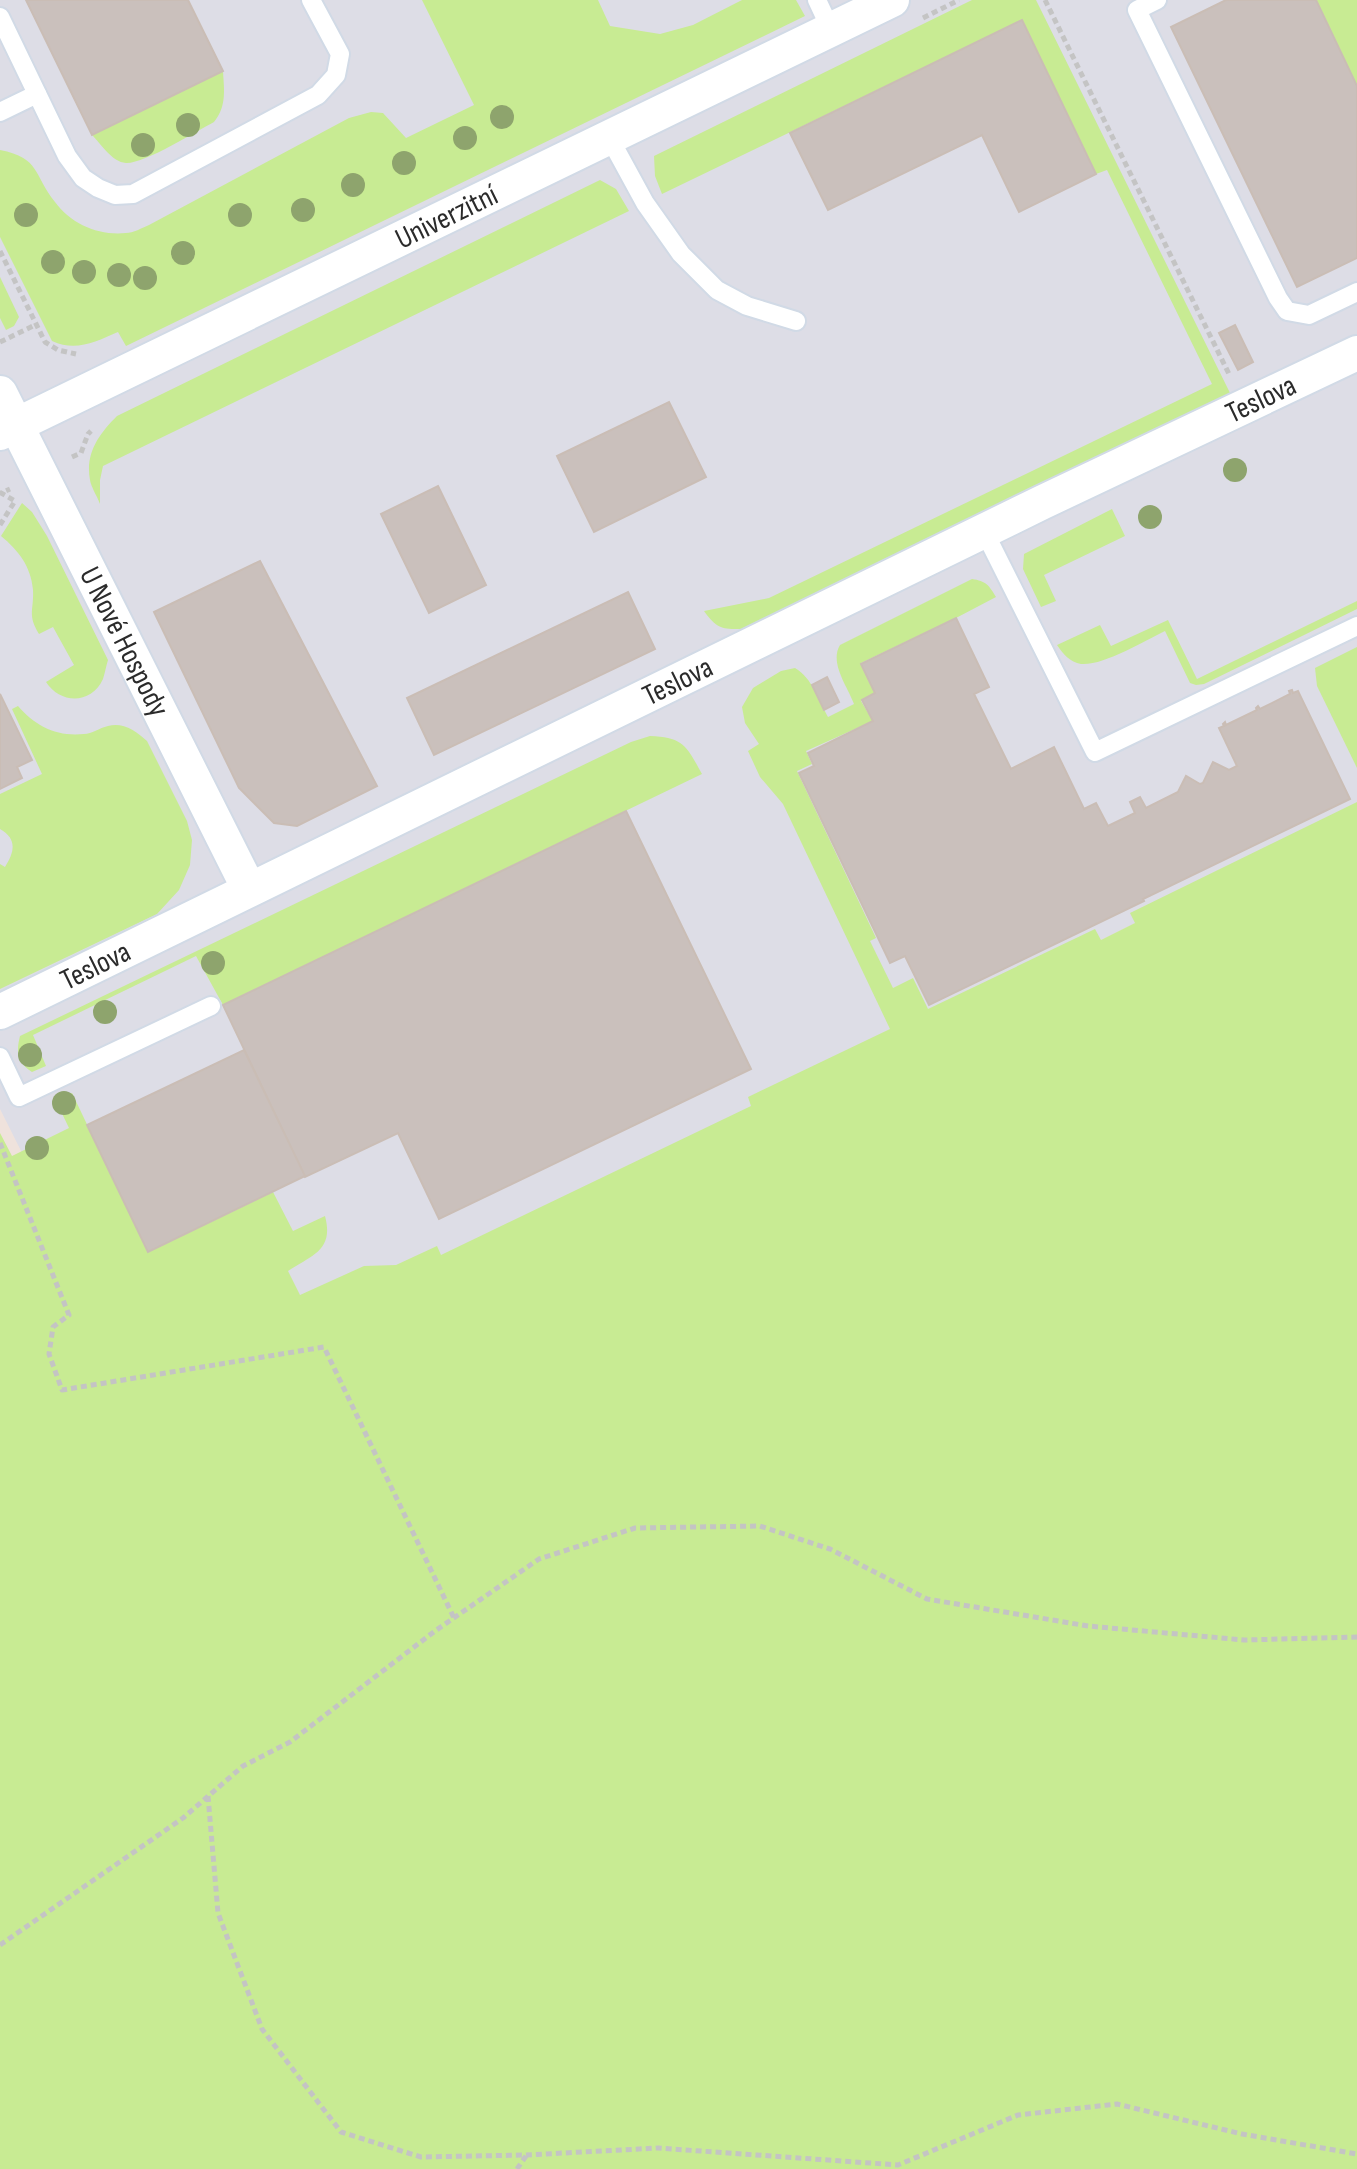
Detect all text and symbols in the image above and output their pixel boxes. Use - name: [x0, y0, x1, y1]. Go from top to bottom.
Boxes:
- street label: Univerzitní: [390, 177, 504, 257]
- street label: Teslova: [1220, 368, 1302, 432]
- street label: U Nové Hospody: [71, 561, 177, 723]
- street label: Teslova: [637, 649, 719, 714]
- street label: Teslova: [55, 934, 137, 999]

